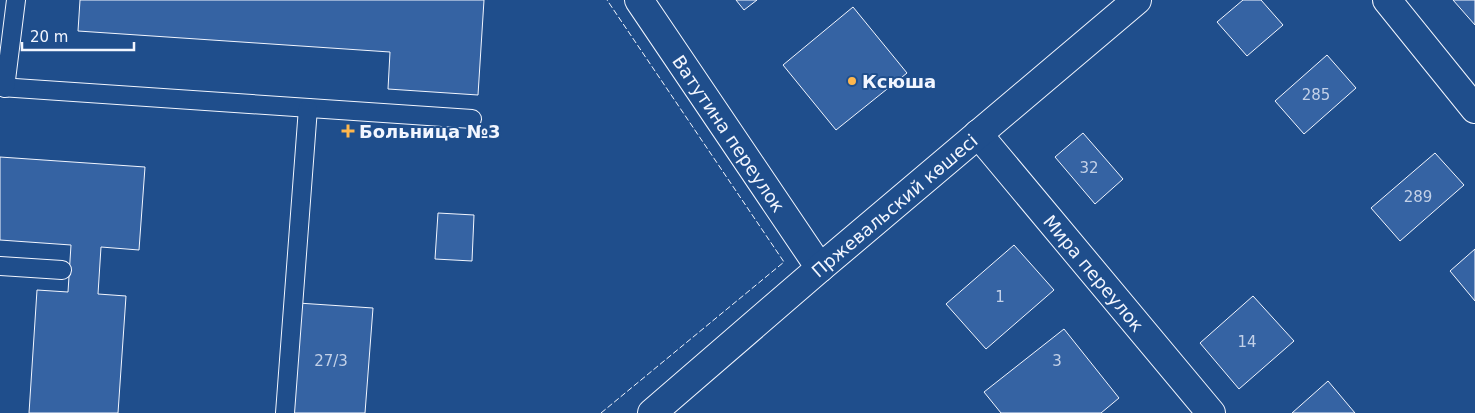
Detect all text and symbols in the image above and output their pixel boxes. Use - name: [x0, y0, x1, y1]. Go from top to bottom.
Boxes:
- scale bar: [22, 20, 135, 52]
- text: 20 m: [30, 28, 68, 46]
- street label: Ватутина переулок: [669, 51, 790, 216]
- place label: Ксюша: [862, 71, 936, 92]
- marker: Ксюша: [846, 75, 858, 87]
- house number: 285: [1302, 86, 1330, 104]
- place label: Больница №3: [359, 121, 501, 142]
- marker: Больница №3: [341, 124, 355, 138]
- street label: Пржевальский көшесі: [807, 129, 981, 281]
- house number: 32: [1079, 159, 1099, 177]
- house number: 289: [1404, 188, 1432, 206]
- street label: Мира переулок: [1040, 211, 1149, 335]
- house number: 1: [995, 288, 1005, 306]
- house number: 14: [1237, 333, 1257, 351]
- house number: 27/3: [314, 352, 348, 370]
- house number: 3: [1052, 352, 1062, 370]

